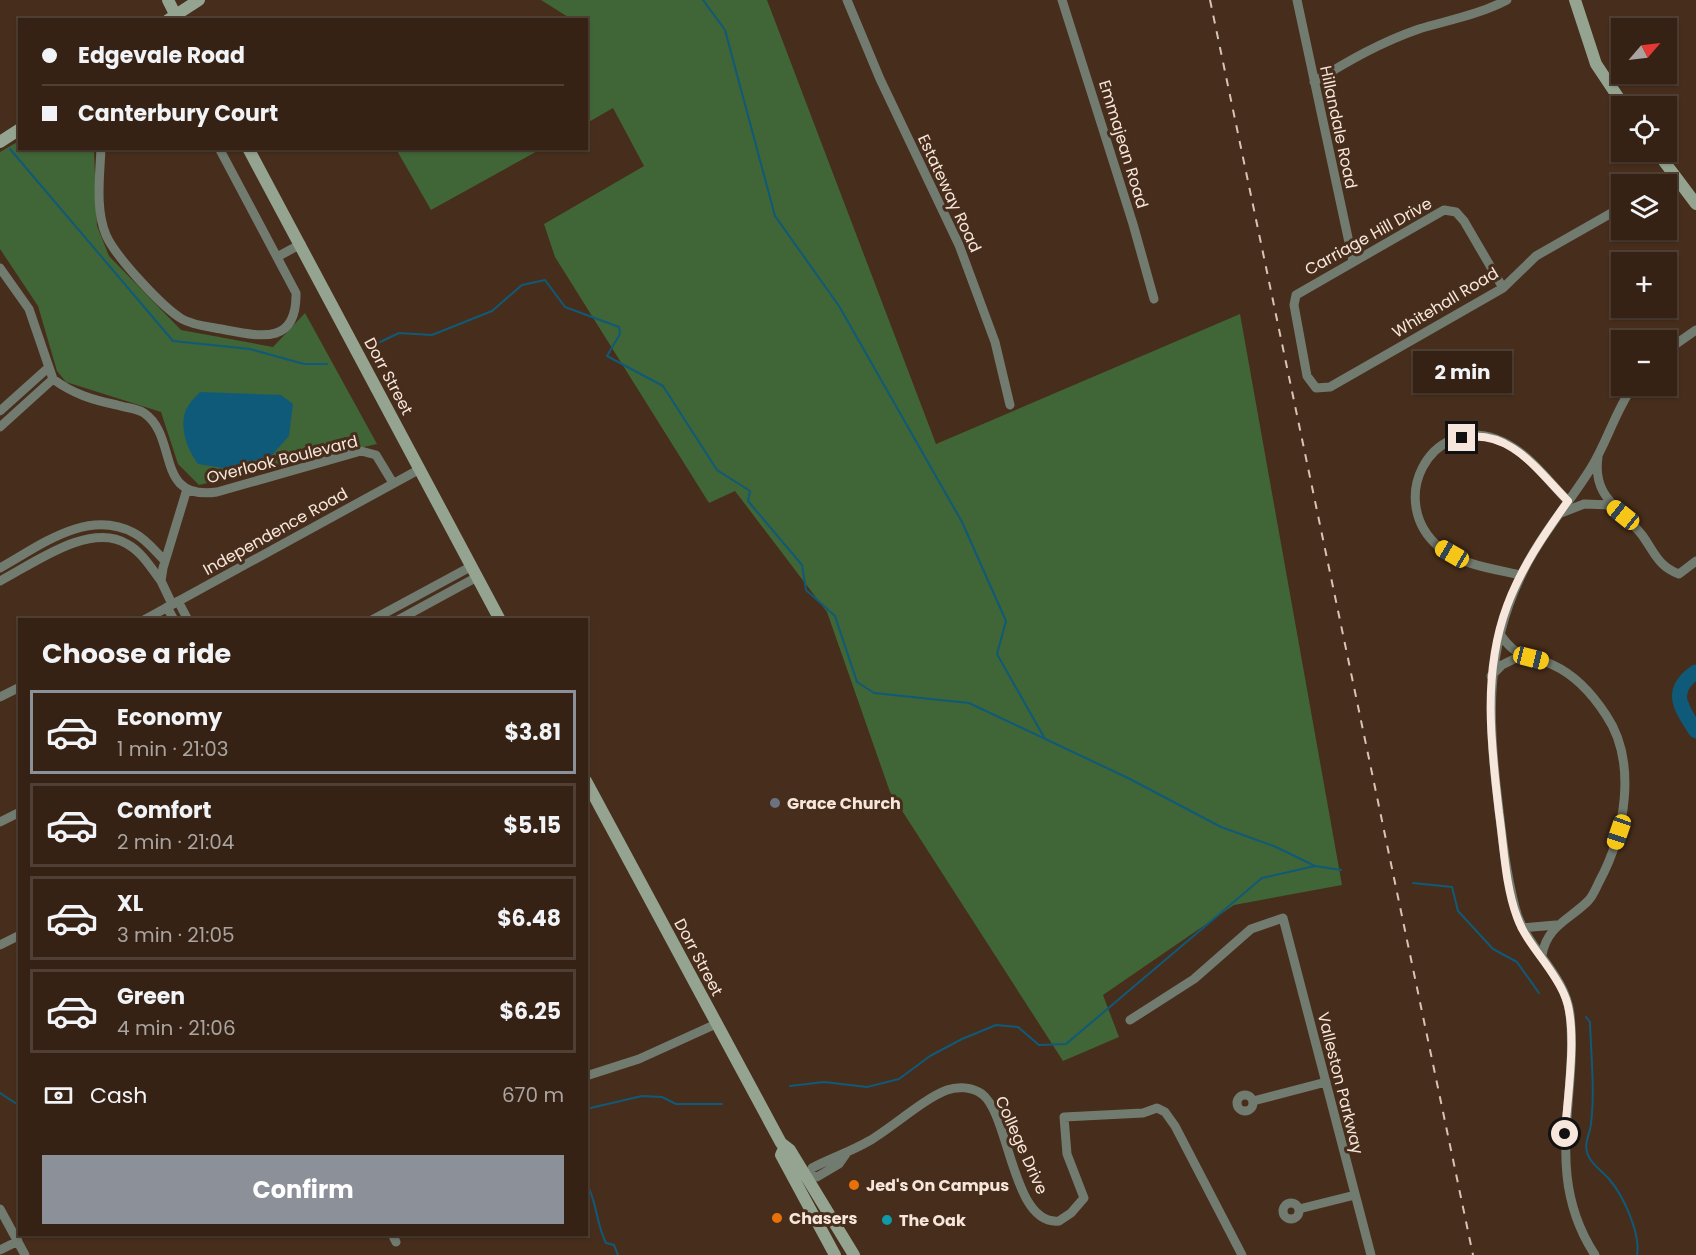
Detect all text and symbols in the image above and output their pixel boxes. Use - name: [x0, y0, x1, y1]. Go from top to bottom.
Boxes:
- north arrow: [1611, 18, 1677, 84]
- map controls: [1611, 18, 1677, 396]
- text: Edgevale Road: [78, 40, 245, 71]
- street label: Hillandale Road: [1314, 63, 1363, 191]
- street label: Emmajean Road: [1093, 77, 1154, 211]
- button: locate: [1611, 96, 1677, 162]
- text: Canterbury Court: [78, 98, 278, 129]
- street label: Estateway Road: [912, 130, 987, 256]
- button: layers: [1611, 174, 1677, 240]
- street label: Carriage Hill Drive: [1301, 192, 1436, 281]
- button: +: [1611, 252, 1677, 318]
- street label: Whitehall Road: [1388, 262, 1503, 343]
- button: −: [1611, 330, 1677, 396]
- street label: Dorr Street: [359, 333, 419, 419]
- callout: 2 min: [1412, 351, 1512, 393]
- text: 2 min: [1434, 358, 1491, 386]
- route end: [1448, 424, 1475, 451]
- street label: Overlook Boulevard: [204, 430, 360, 489]
- street label: Independence Road: [199, 482, 352, 581]
- car: [1603, 497, 1643, 533]
- car: [1432, 537, 1472, 571]
- text: Choose a ride: [42, 635, 231, 672]
- car: [1511, 645, 1551, 671]
- text: Economy: [117, 702, 222, 733]
- icon: car: [45, 705, 99, 759]
- text: $3.81: [504, 717, 561, 748]
- text: 1 min · 21:03: [117, 735, 228, 763]
- place label: Grace Church: [787, 792, 901, 815]
- text: Comfort: [117, 795, 211, 826]
- marker: Grace Church: [768, 796, 782, 810]
- icon: car: [45, 798, 99, 852]
- text: $5.15: [503, 810, 561, 841]
- car: [1605, 812, 1633, 852]
- text: 2 min · 21:04: [117, 828, 234, 856]
- text: XL: [117, 888, 143, 919]
- icon: car: [45, 891, 99, 945]
- text: $6.48: [497, 903, 561, 934]
- street label: Dorr Street: [669, 914, 729, 1000]
- text: 3 min · 21:05: [117, 921, 235, 949]
- text: Green: [117, 981, 185, 1012]
- icon: car: [45, 984, 99, 1038]
- text: $6.25: [499, 996, 561, 1027]
- street label: Valleston Parkway: [1312, 1010, 1369, 1157]
- text: 4 min · 21:06: [117, 1014, 236, 1042]
- icon: cash: [42, 1079, 75, 1112]
- text: Cash: [90, 1080, 147, 1111]
- text: 670 m: [502, 1081, 564, 1109]
- street label: College Drive: [990, 1092, 1054, 1198]
- route start: [1551, 1120, 1578, 1147]
- button: Confirm: [42, 1155, 564, 1224]
- place label: Jed's On Campus: [866, 1174, 1009, 1197]
- marker: Jed's On Campus: [847, 1178, 861, 1192]
- place label: Chasers: [789, 1207, 857, 1230]
- place label: The Oak: [899, 1209, 966, 1232]
- marker: Chasers: [770, 1211, 784, 1225]
- marker: The Oak: [880, 1213, 894, 1227]

